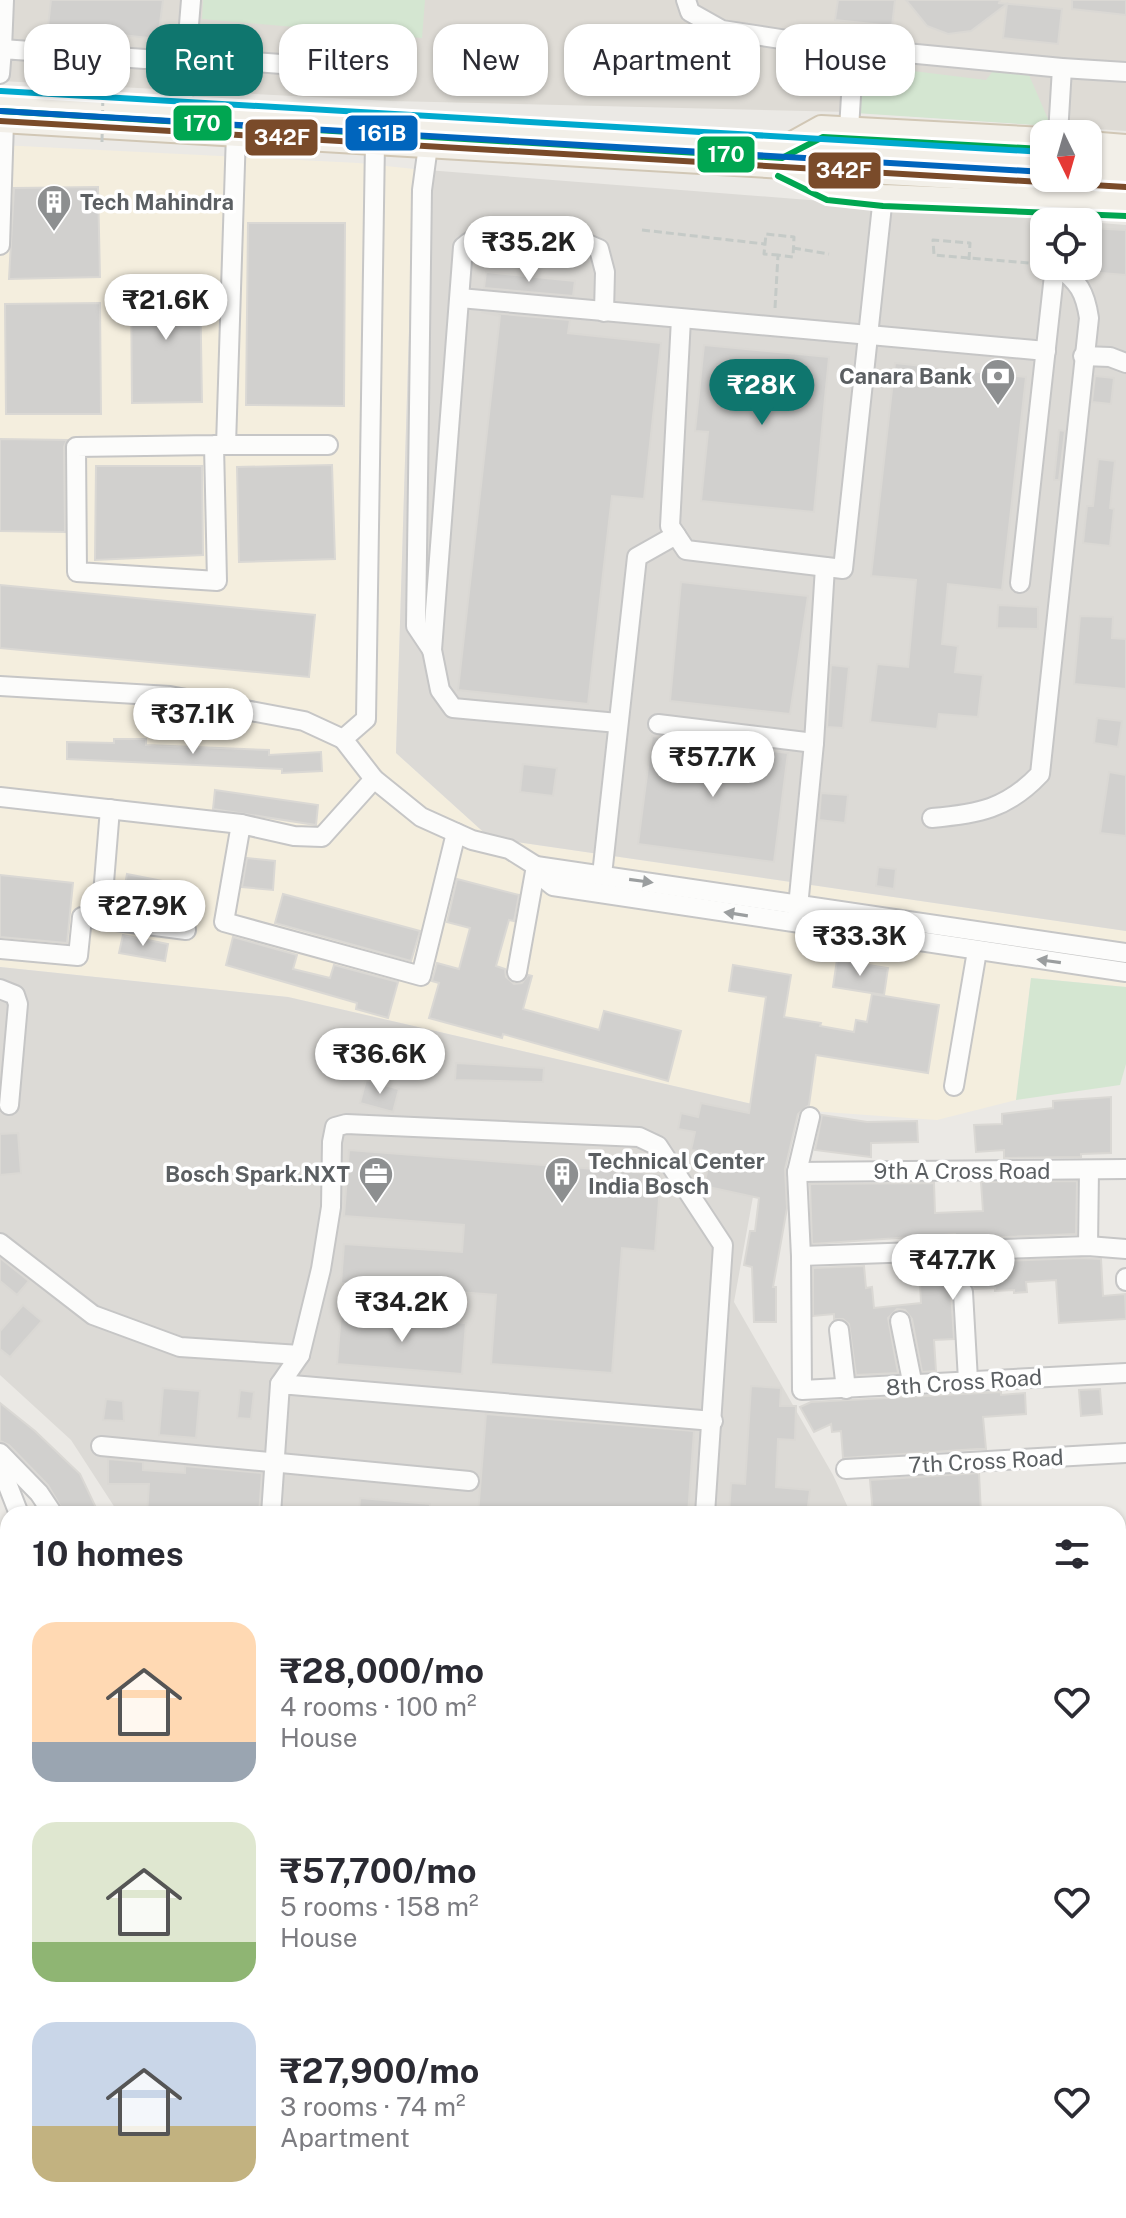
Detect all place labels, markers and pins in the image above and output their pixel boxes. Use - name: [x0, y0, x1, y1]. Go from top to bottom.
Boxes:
- building icon: Tech Mahindra: [35, 183, 73, 233]
- place label: Tech Mahindra: [80, 189, 234, 215]
- pin: ₹35.2K: [464, 216, 594, 284]
- pin: ₹21.6K: [101, 274, 231, 342]
- bank icon: Canara Bank: [979, 357, 1017, 407]
- pin: ₹28K: [715, 359, 809, 427]
- place label: Canara Bank: [839, 363, 972, 389]
- pin: ₹37.1K: [128, 688, 258, 756]
- pin: ₹57.7K: [648, 731, 778, 799]
- pin: ₹27.9K: [78, 880, 208, 948]
- pin: ₹33.3K: [795, 910, 925, 978]
- pin: ₹36.6K: [315, 1028, 445, 1096]
- place label: Technical Center India Bosch: [588, 1148, 765, 1199]
- office icon: Bosch Spark.NXT: [357, 1155, 395, 1205]
- building icon: Technical Center India Bosch: [543, 1155, 581, 1205]
- place label: Bosch Spark.NXT: [165, 1161, 350, 1187]
- pin: ₹47.7K: [888, 1234, 1018, 1302]
- pin: ₹34.2K: [337, 1276, 467, 1344]

